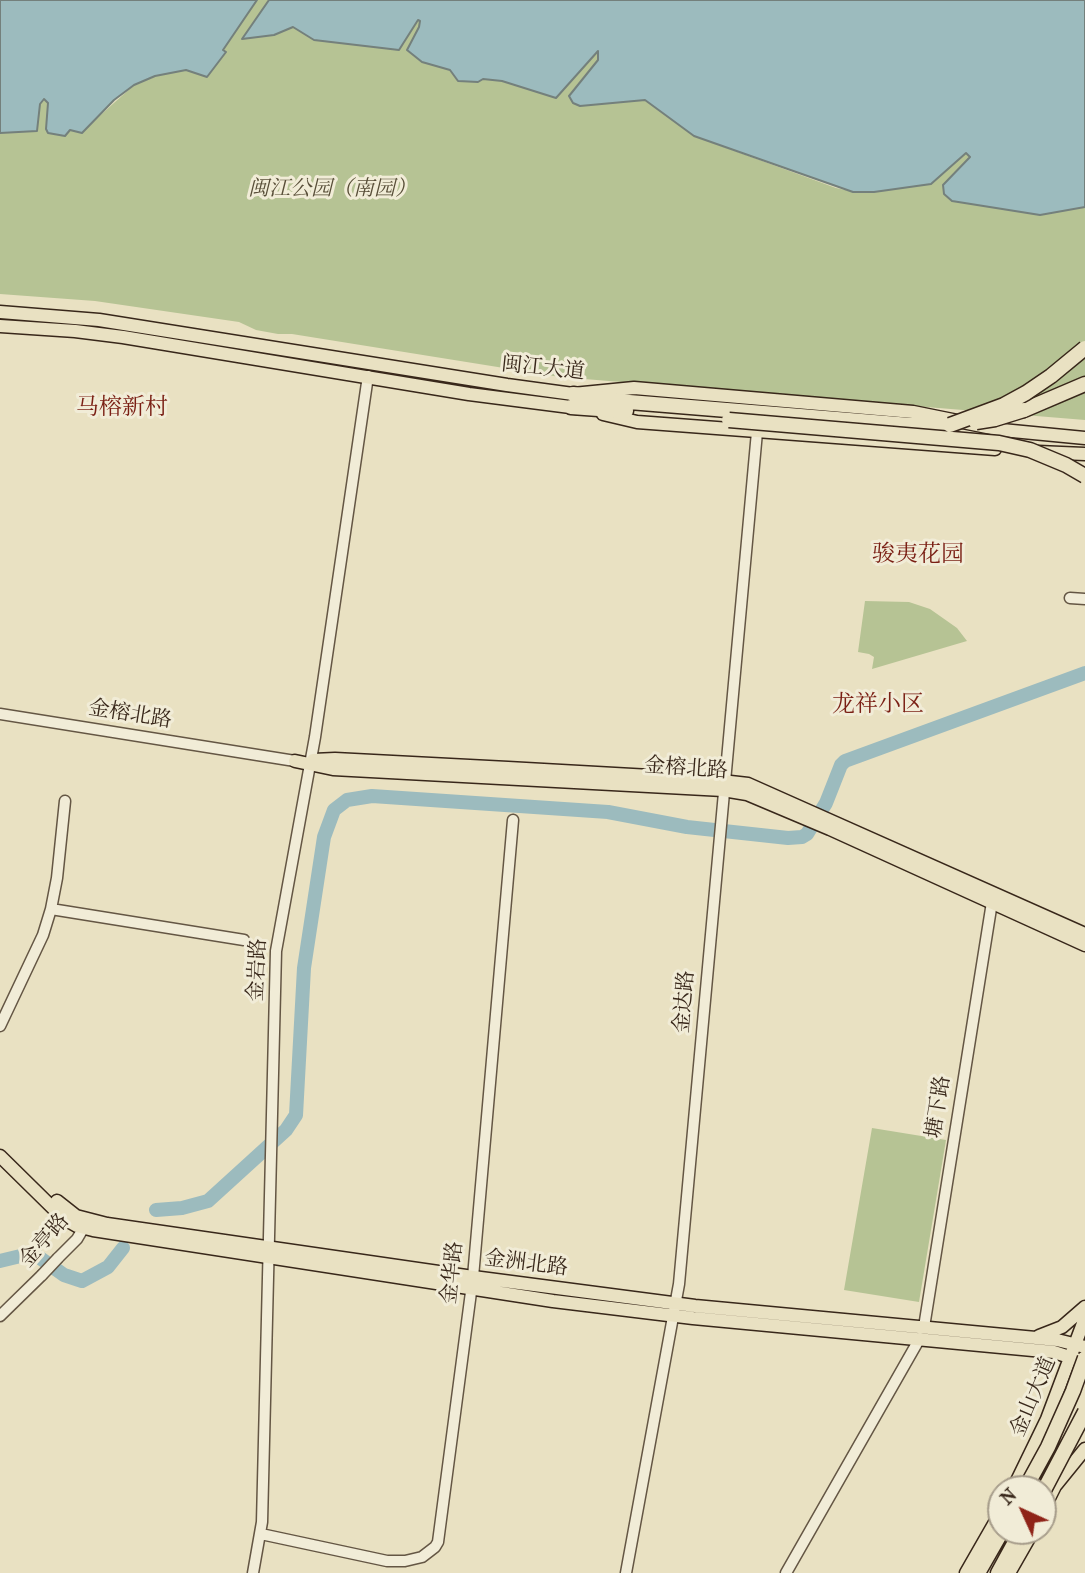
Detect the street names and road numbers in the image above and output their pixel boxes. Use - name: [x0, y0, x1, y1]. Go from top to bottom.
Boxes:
- street label: 闽江大道: [500, 352, 586, 386]
- street label: 金榕北路: [87, 696, 173, 734]
- street label: 金榕北路: [643, 754, 729, 784]
- street label: 金岩路: [244, 938, 272, 1002]
- street label: 金达路: [670, 970, 700, 1034]
- street label: 塘下路: [922, 1074, 956, 1140]
- street label: 金亭路: [15, 1209, 75, 1273]
- street label: 金华路: [437, 1240, 469, 1306]
- street label: 金洲北路: [483, 1246, 569, 1282]
- street label: 金山大道: [1006, 1353, 1062, 1441]

